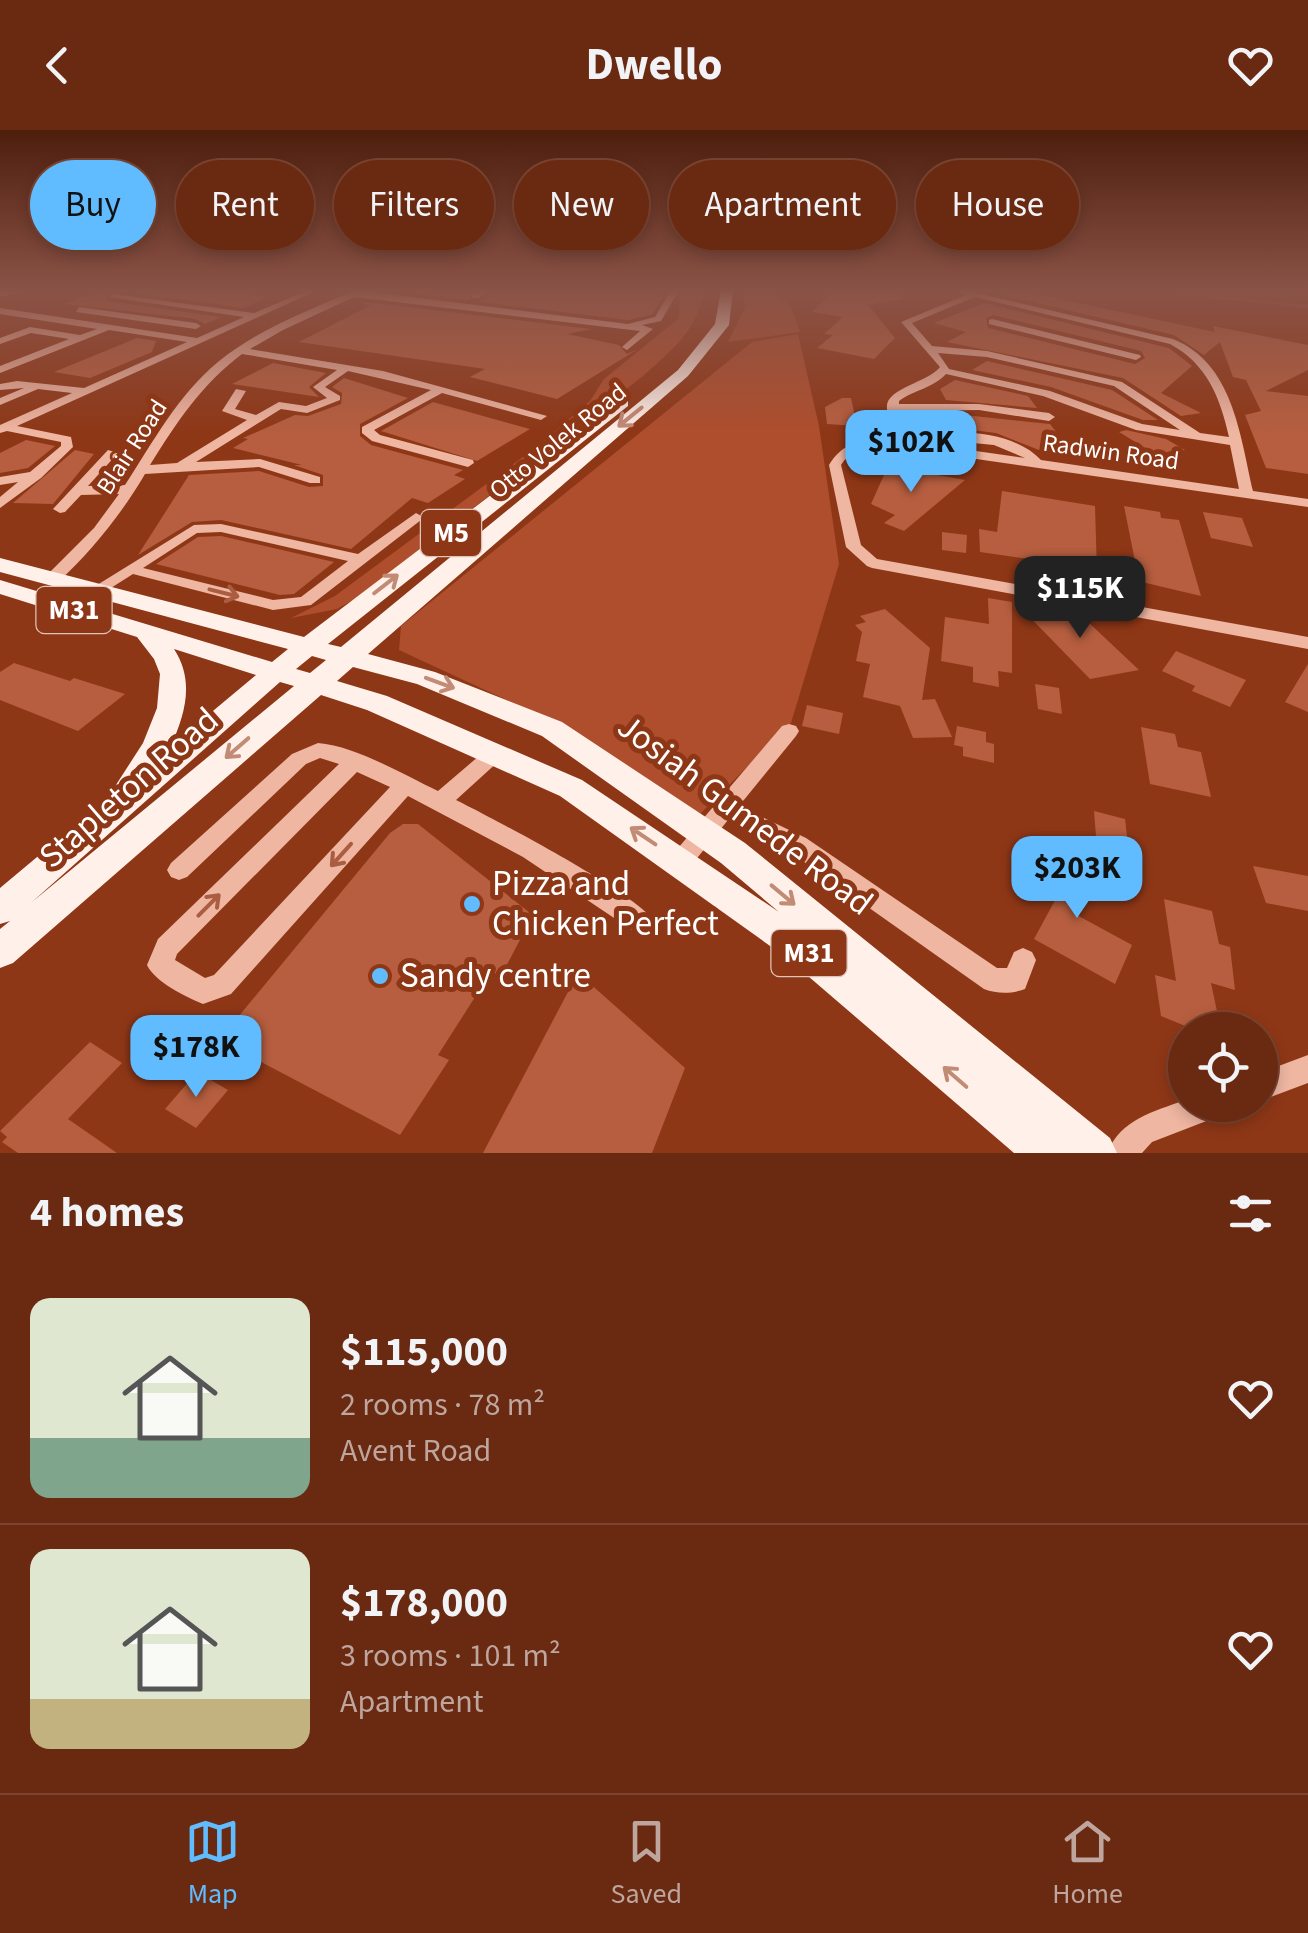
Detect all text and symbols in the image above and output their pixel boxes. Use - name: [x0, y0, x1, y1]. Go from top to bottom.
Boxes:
- text: Dwello: [585, 33, 723, 97]
- icon: back: [30, 38, 85, 93]
- icon: heart: [1223, 38, 1278, 93]
- chip: Buy: [30, 160, 156, 250]
- chip: Rent: [176, 160, 314, 250]
- chip: Filters: [334, 160, 494, 250]
- chip: New: [514, 160, 649, 250]
- chip: Apartment: [669, 160, 896, 250]
- chip: House: [916, 160, 1079, 250]
- street label: Otto Volek Road: [482, 374, 634, 508]
- street label: Blair Road: [88, 392, 176, 502]
- one-way arrow: [618, 406, 644, 428]
- pin: $102K: [841, 410, 981, 495]
- text: $102K: [867, 419, 955, 465]
- street label: Radwin Road: [1041, 425, 1181, 479]
- road number: M5: [421, 510, 481, 556]
- pin: $115K: [1010, 556, 1150, 641]
- text: $115K: [1036, 565, 1124, 611]
- one-way arrow: [373, 573, 399, 595]
- one-way arrow: [208, 584, 239, 603]
- road number: M31: [36, 587, 112, 633]
- one-way arrow: [424, 675, 455, 693]
- street label: Stapleton Road: [28, 696, 230, 880]
- street label: Josiah Gumede Road: [607, 702, 883, 928]
- one-way arrow: [224, 737, 250, 759]
- one-way arrow: [630, 825, 658, 846]
- pin: $203K: [1007, 836, 1147, 921]
- one-way arrow: [330, 842, 353, 867]
- text: $203K: [1033, 845, 1121, 891]
- place label: Pizza and Chicken Perfect: [492, 859, 719, 949]
- one-way arrow: [770, 884, 796, 906]
- marker: Pizza and Chicken Perfect: [461, 893, 483, 915]
- one-way arrow: [197, 894, 221, 918]
- road number: M31: [772, 930, 846, 976]
- place label: Sandy centre: [400, 951, 591, 1001]
- marker: Sandy centre: [369, 965, 391, 987]
- map controls: [1168, 1012, 1278, 1122]
- button: locate: [1168, 1012, 1278, 1122]
- pin: $178K: [126, 1015, 266, 1100]
- text: $178K: [152, 1024, 240, 1070]
- one-way arrow: [943, 1065, 968, 1088]
- text: 4 homes: [30, 1183, 184, 1243]
- icon: filters: [1223, 1186, 1278, 1241]
- text: $115,000: [340, 1322, 508, 1382]
- icon: home: [110, 1338, 230, 1458]
- icon: heart: [1223, 1371, 1278, 1426]
- text: 2 rooms · 78 m²: [340, 1382, 545, 1428]
- text: Avent Road: [340, 1428, 491, 1474]
- text: $178,000: [340, 1573, 508, 1633]
- icon: home: [110, 1589, 230, 1709]
- icon: heart: [1223, 1622, 1278, 1677]
- text: 3 rooms · 101 m²: [340, 1633, 561, 1679]
- text: Apartment: [340, 1679, 483, 1725]
- tab: Map: [185, 1814, 240, 1914]
- tab: Saved: [610, 1814, 682, 1914]
- tab: Home: [1052, 1814, 1123, 1914]

